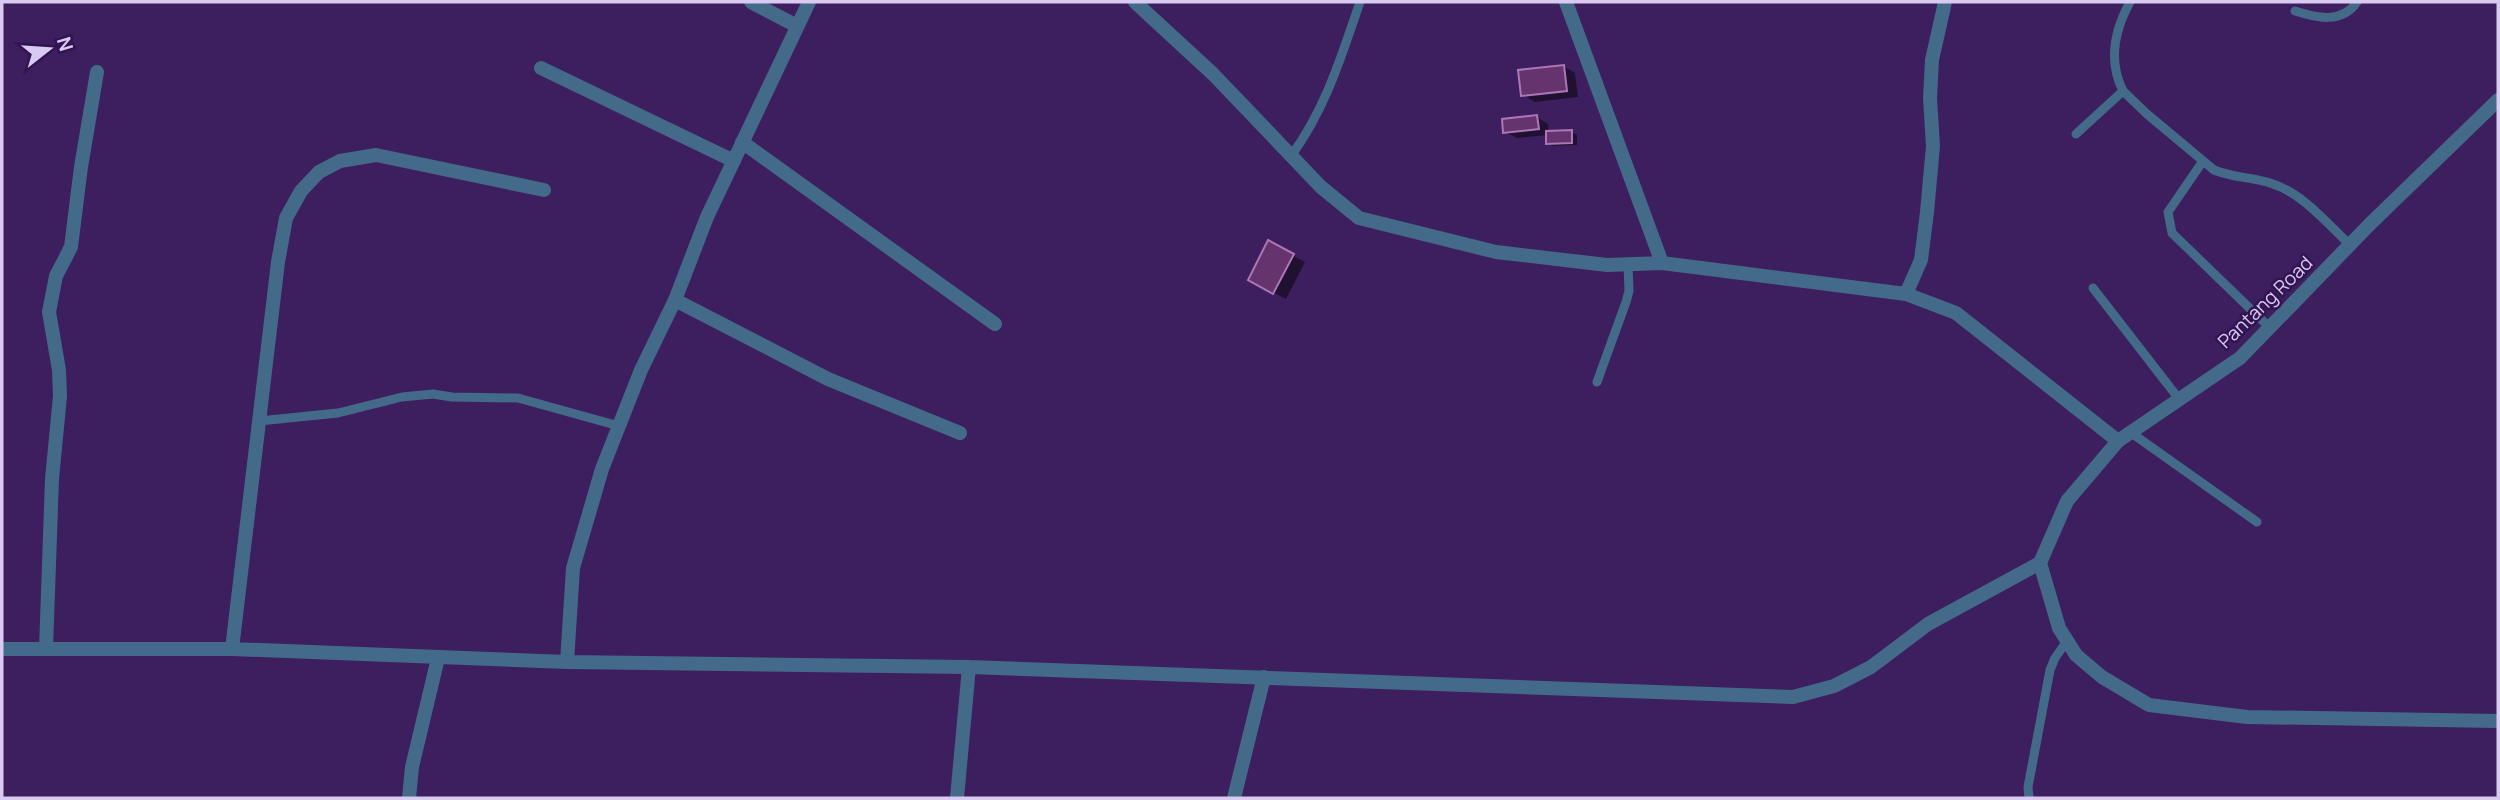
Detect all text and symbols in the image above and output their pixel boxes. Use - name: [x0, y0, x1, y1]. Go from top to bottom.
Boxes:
- north arrow: [14, 14, 84, 84]
- text: N: [51, 34, 80, 54]
- street label: Pantang Road: [2212, 250, 2318, 354]

